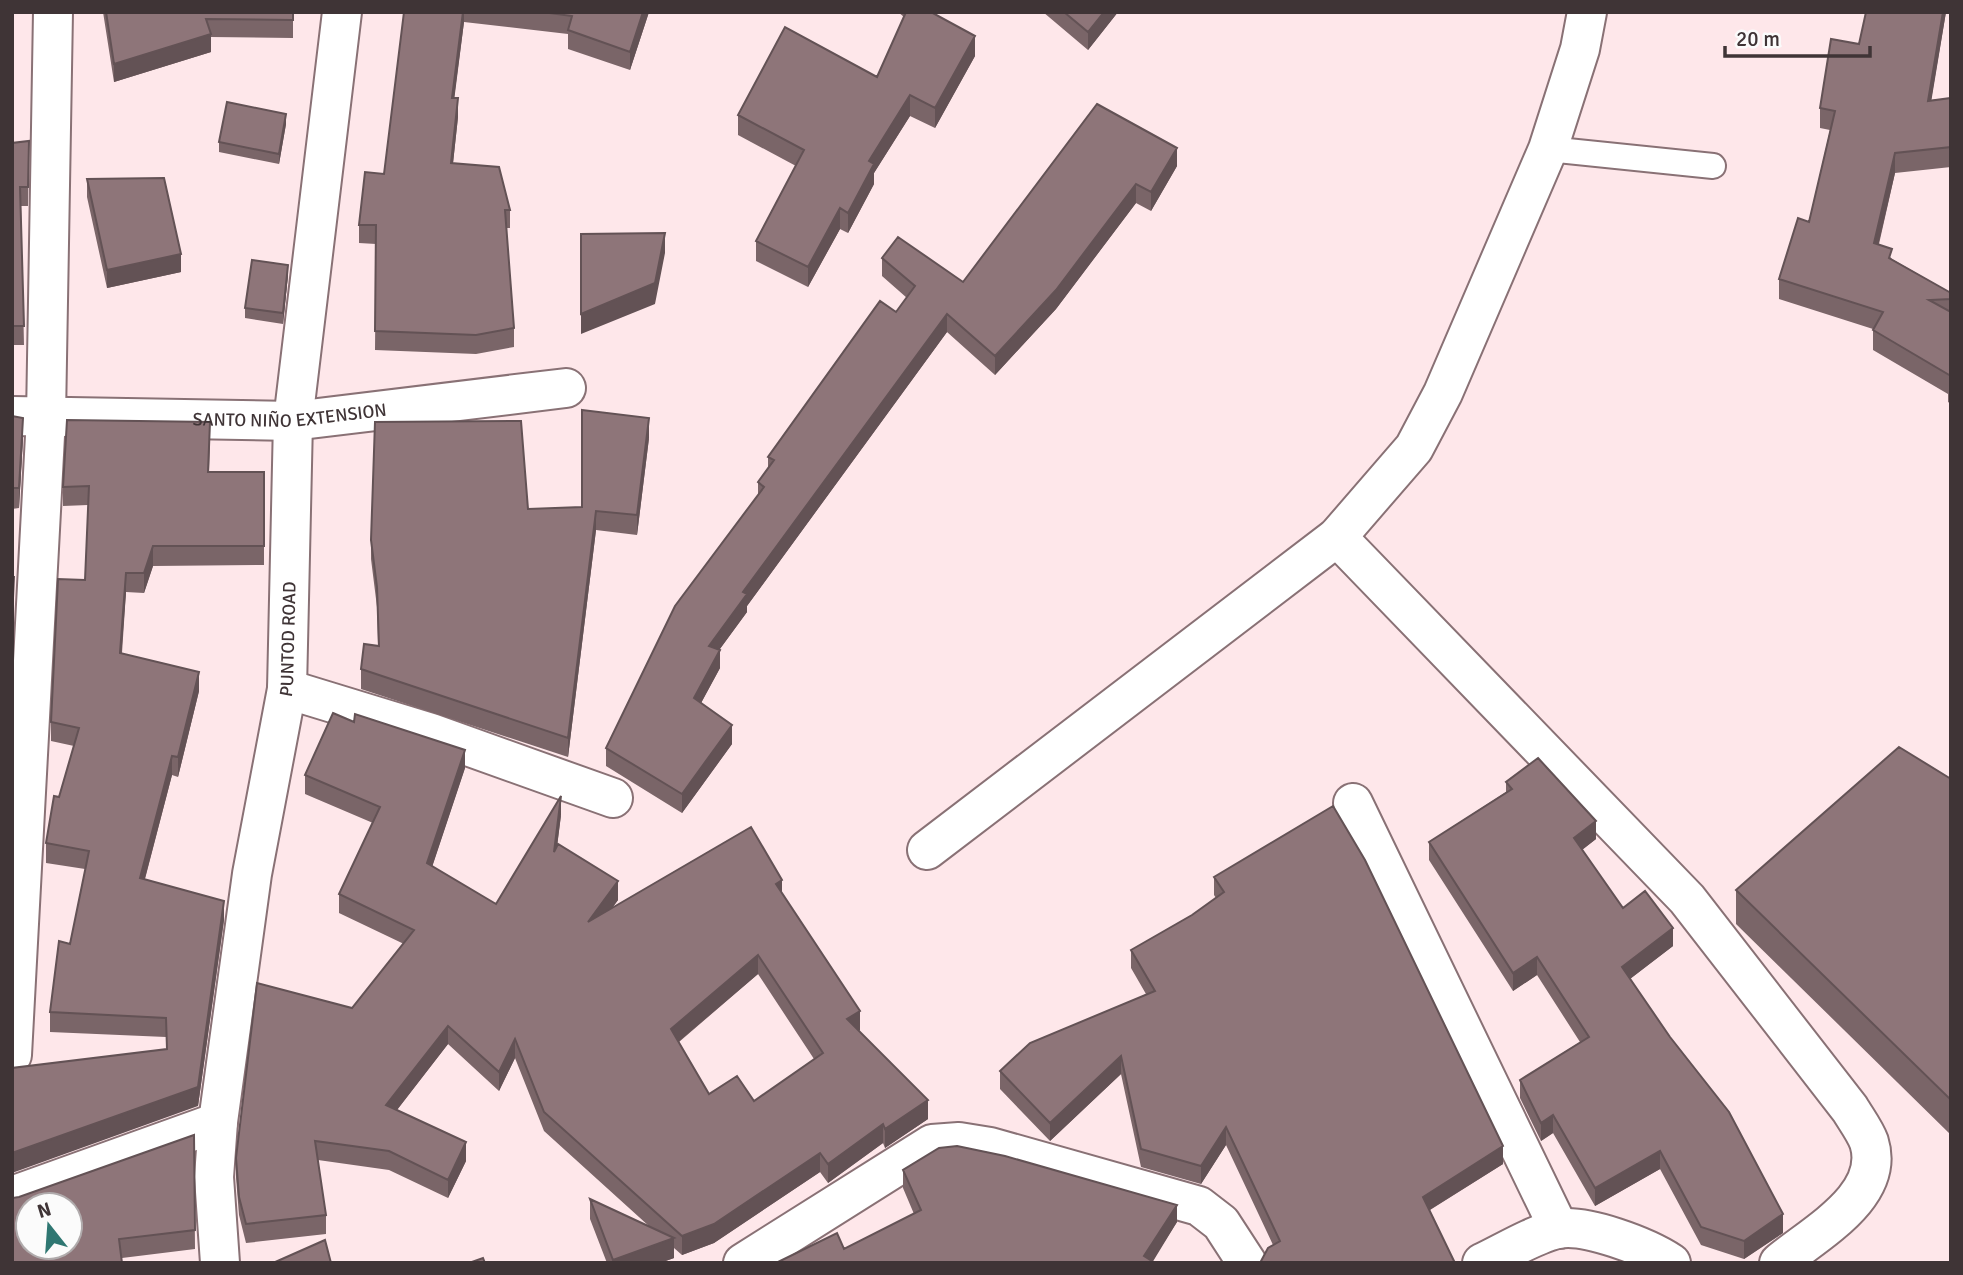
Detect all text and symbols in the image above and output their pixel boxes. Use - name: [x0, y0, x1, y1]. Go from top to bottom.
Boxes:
- scale bar: [1725, 14, 1870, 58]
- text: 20 m: [1736, 26, 1780, 52]
- street label: SANTO NIÑO EXTENSION: [193, 399, 388, 432]
- street label: PUNTOD ROAD: [275, 581, 300, 698]
- north arrow: [14, 1191, 84, 1261]
- text: N: [34, 1197, 54, 1224]

